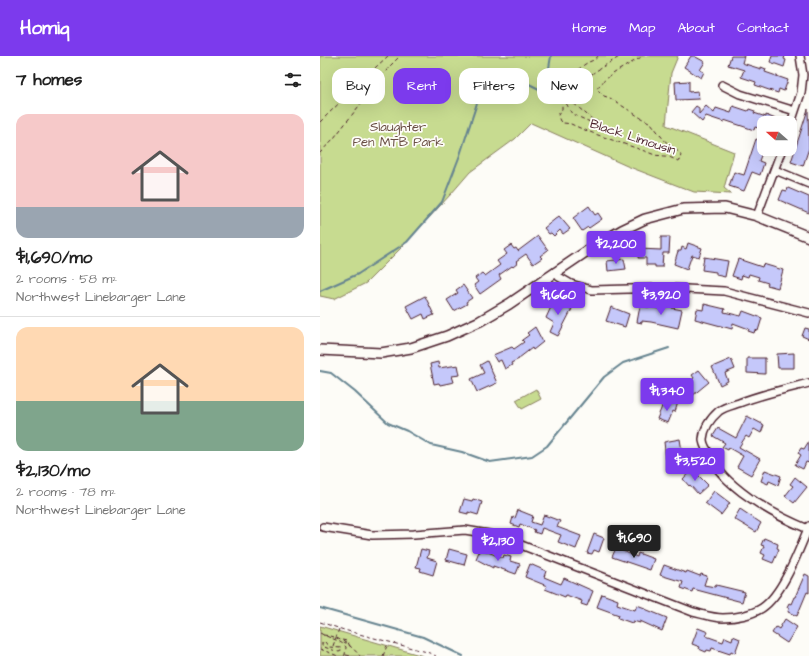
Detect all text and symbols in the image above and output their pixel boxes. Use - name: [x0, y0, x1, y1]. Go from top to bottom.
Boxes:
- text: Homiq: [20, 15, 70, 42]
- text: Home: [572, 18, 607, 38]
- text: Map: [629, 18, 655, 38]
- text: About: [677, 18, 715, 38]
- text: Contact: [737, 18, 789, 38]
- text: 7 homes: [16, 68, 82, 92]
- chip: Buy: [332, 68, 385, 104]
- chip: Rent: [393, 68, 451, 104]
- chip: Filters: [459, 68, 529, 104]
- chip: New: [537, 68, 593, 104]
- icon: filters: [282, 69, 304, 91]
- street label: Black Limousin: [588, 115, 679, 160]
- north arrow: [757, 116, 797, 156]
- map controls: [757, 116, 797, 156]
- park label: Slaughter Pen MTB Park: [353, 118, 443, 151]
- icon: home: [124, 140, 196, 212]
- pin: $2,200: [583, 231, 649, 265]
- text: $2,200: [596, 235, 636, 253]
- text: $1,690/mo: [16, 246, 92, 270]
- text: 2 rooms · 58 m²: [16, 270, 117, 288]
- pin: $1,660: [525, 282, 591, 316]
- pin: $3,920: [628, 282, 694, 316]
- text: $1,660: [540, 286, 576, 304]
- text: $3,920: [641, 286, 681, 304]
- text: Northwest Linebarger Lane: [16, 288, 186, 306]
- icon: home: [124, 353, 196, 425]
- pin: $1,340: [634, 378, 700, 412]
- text: $1,340: [650, 382, 684, 400]
- pin: $3,520: [662, 448, 728, 482]
- text: $3,520: [674, 452, 716, 470]
- text: $2,130/mo: [16, 459, 90, 483]
- text: 2 rooms · 78 m²: [16, 483, 116, 501]
- text: Northwest Linebarger Lane: [16, 501, 186, 519]
- pin: $1,690: [601, 525, 667, 559]
- pin: $2,130: [465, 528, 531, 562]
- text: $1,690: [617, 529, 651, 547]
- text: $2,130: [481, 532, 515, 550]

